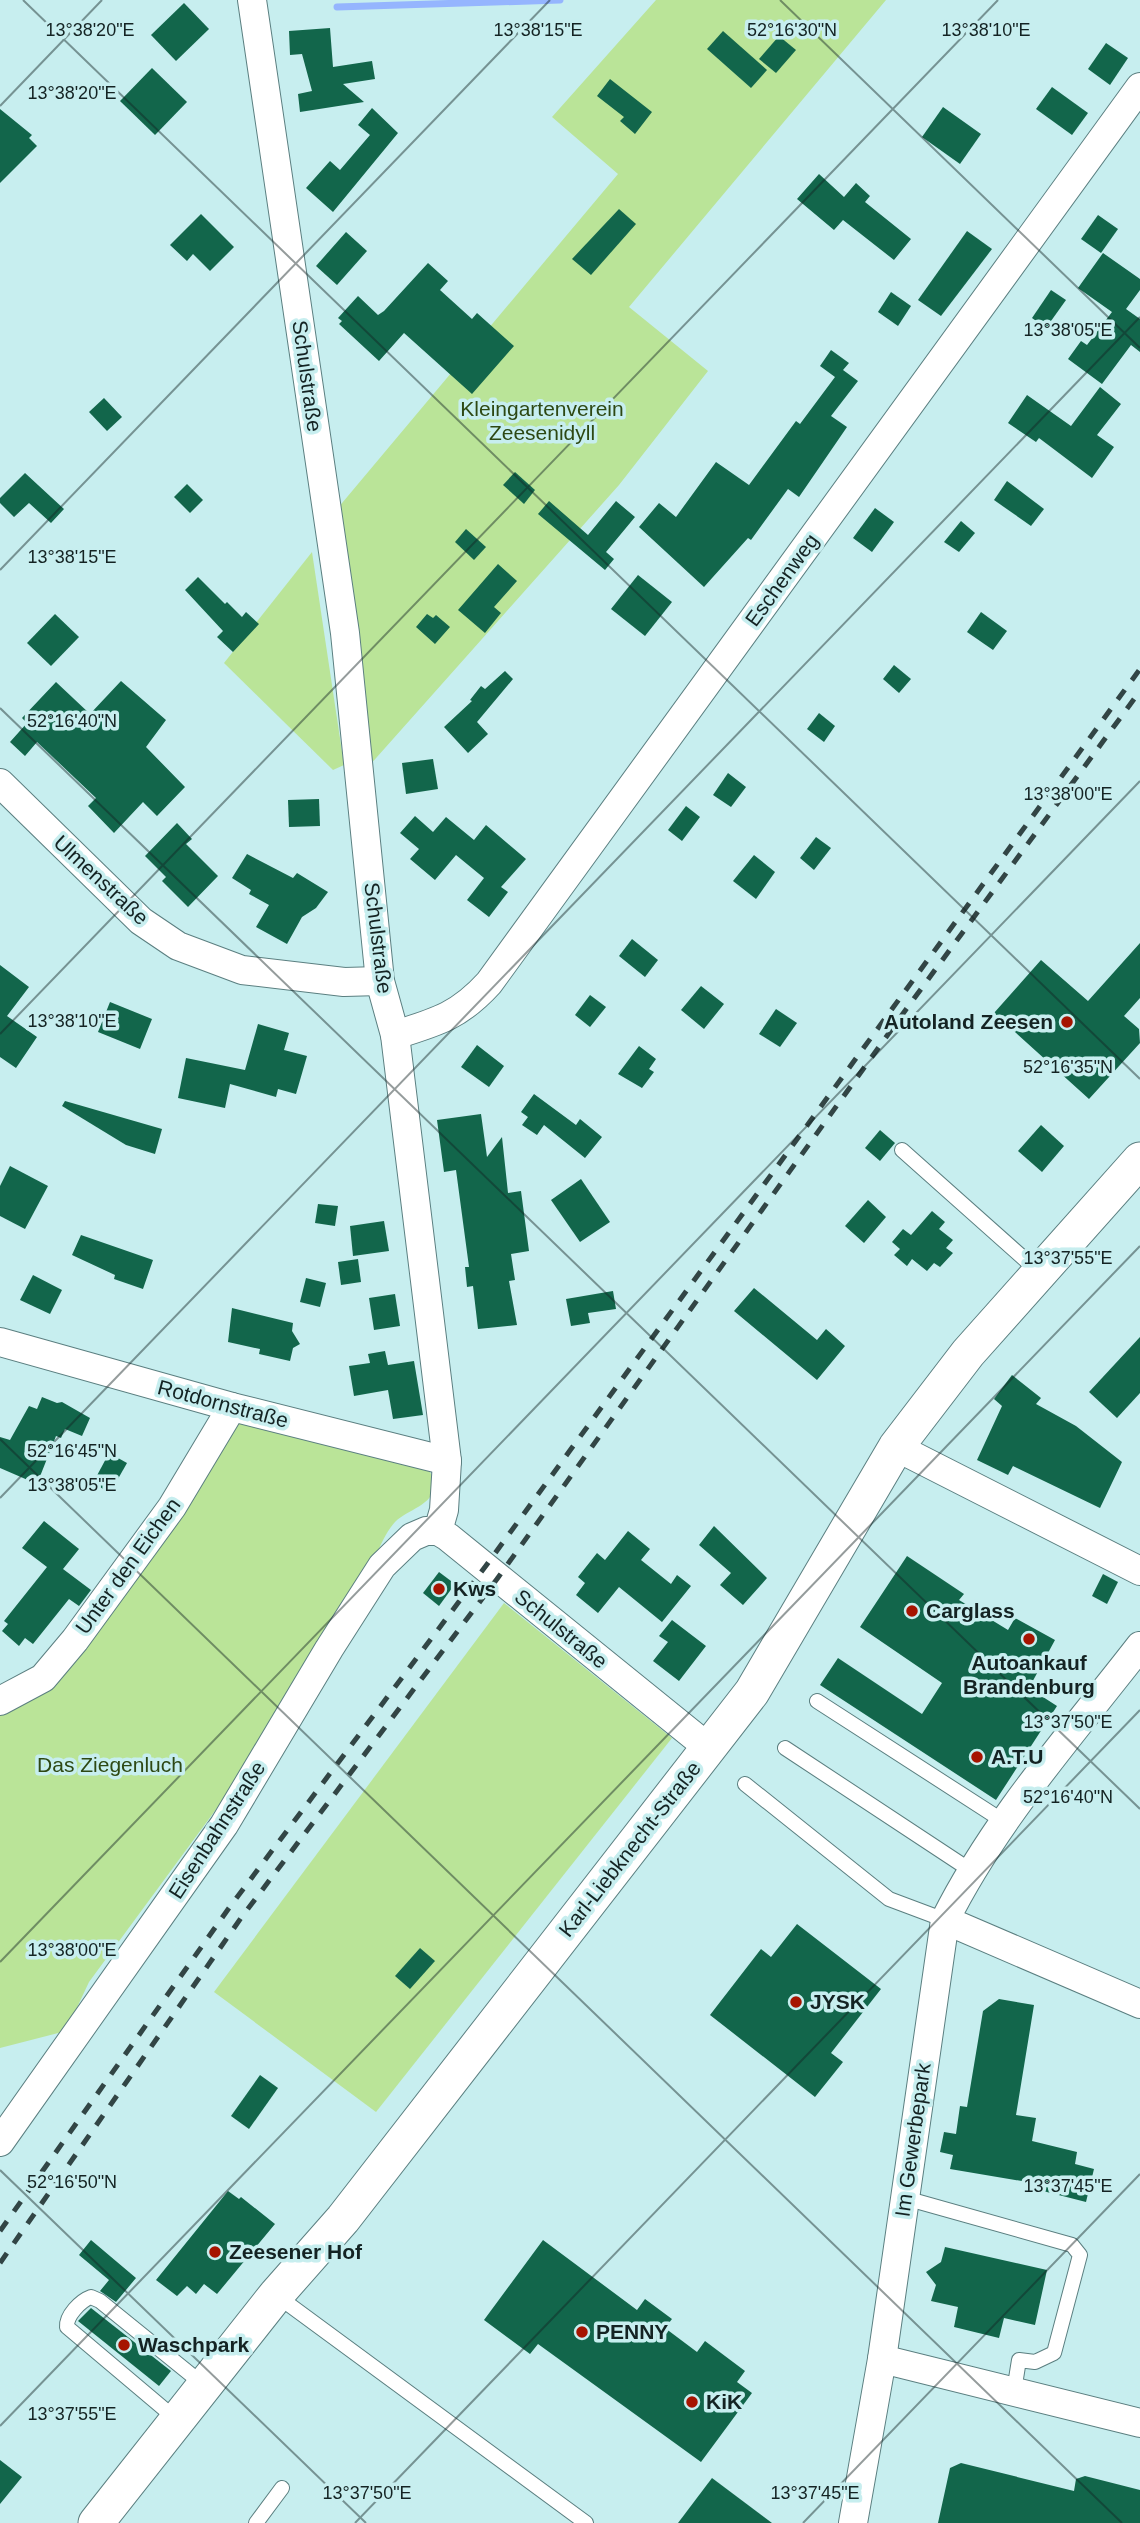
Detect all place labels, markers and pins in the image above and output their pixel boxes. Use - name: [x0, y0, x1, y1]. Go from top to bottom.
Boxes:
- place label: Autoland Zeesen: [884, 1010, 1053, 1033]
- marker: Autoland Zeesen: [1059, 1014, 1075, 1030]
- place label: Kws: [453, 1577, 496, 1600]
- marker: Kws: [431, 1581, 447, 1597]
- place label: Carglass: [926, 1599, 1015, 1622]
- marker: Carglass: [904, 1603, 920, 1619]
- marker: Autoankauf Brandenburg: [1021, 1631, 1037, 1647]
- place label: Autoankauf Brandenburg: [963, 1651, 1095, 1698]
- place label: A.T.U: [991, 1745, 1044, 1768]
- marker: A.T.U: [969, 1749, 985, 1765]
- place label: JYSK: [810, 1990, 865, 2013]
- marker: JYSK: [788, 1994, 804, 2010]
- place label: Zeesener Hof: [229, 2240, 363, 2263]
- marker: Zeesener Hof: [207, 2244, 223, 2260]
- place label: PENNY: [596, 2320, 668, 2343]
- marker: PENNY: [574, 2324, 590, 2340]
- place label: Waschpark: [138, 2333, 250, 2356]
- marker: Waschpark: [116, 2337, 132, 2353]
- place label: KiK: [706, 2390, 742, 2413]
- marker: KiK: [684, 2394, 700, 2410]

